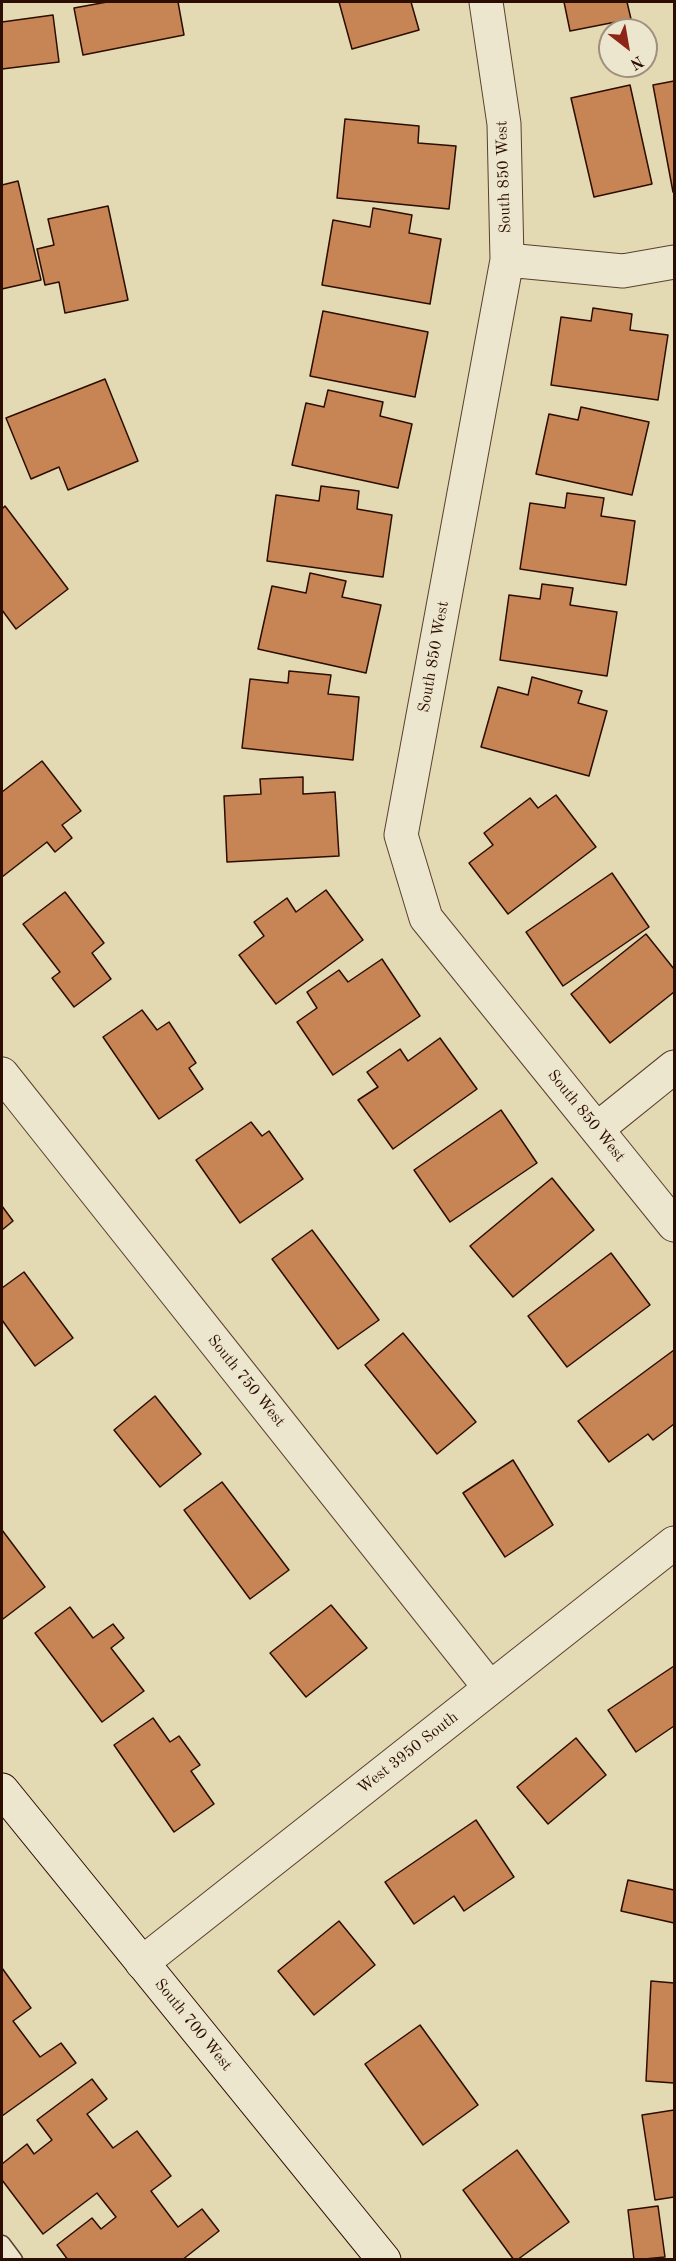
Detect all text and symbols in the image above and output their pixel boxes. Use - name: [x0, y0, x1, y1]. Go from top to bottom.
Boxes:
- north arrow: [598, 18, 658, 78]
- text: N: [627, 52, 646, 72]
- street label: South 850 West: [492, 120, 516, 234]
- street label: South 850 West: [415, 600, 453, 714]
- street label: South 850 West: [543, 1066, 629, 1166]
- street label: South 750 West: [203, 1331, 289, 1431]
- street label: West 3950 South: [354, 1708, 462, 1798]
- street label: South 700 West: [150, 1975, 236, 2075]

